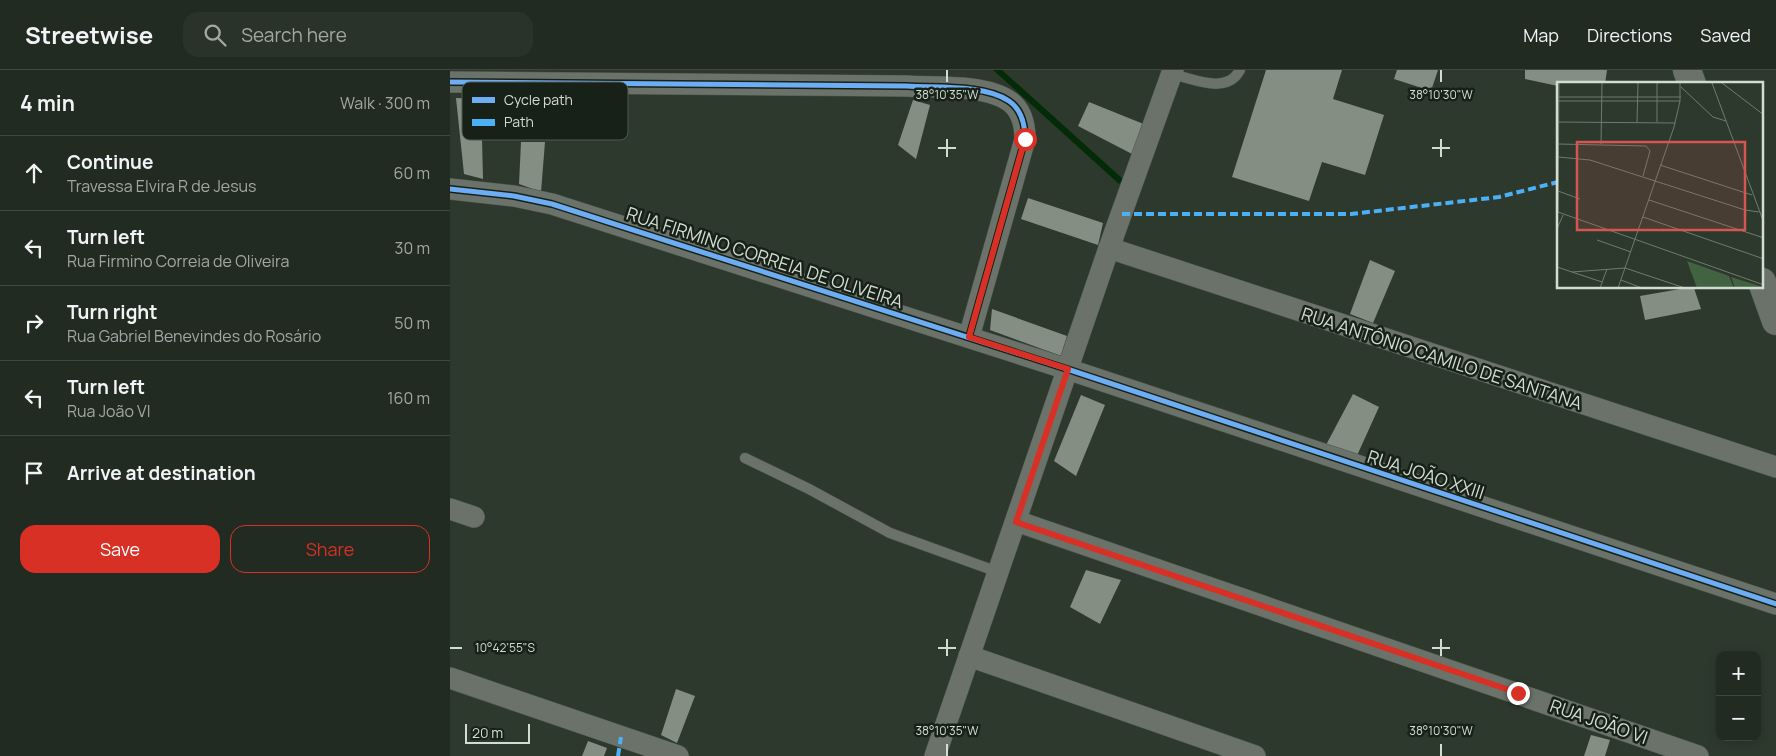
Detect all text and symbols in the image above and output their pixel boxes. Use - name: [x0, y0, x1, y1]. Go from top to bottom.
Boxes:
- search box: [183, 12, 533, 57]
- text: Streetwise: [25, 18, 153, 51]
- icon: search: [201, 21, 229, 49]
- text: Search here: [241, 22, 347, 48]
- text: Map: [1523, 23, 1559, 47]
- text: Directions: [1587, 23, 1672, 47]
- text: Saved: [1700, 23, 1751, 47]
- legend: [462, 82, 628, 140]
- inset map: [1557, 82, 1764, 289]
- text: 38°10'35"W: [915, 86, 979, 103]
- text: 38°10'30"W: [1409, 86, 1473, 103]
- text: 4 min: [20, 89, 75, 117]
- text: Cycle path: [504, 90, 573, 109]
- text: Walk · 300 m: [340, 92, 430, 114]
- text: Path: [504, 112, 534, 131]
- route start: [1014, 128, 1037, 151]
- text: Continue: [67, 149, 153, 175]
- icon: ahead: [20, 159, 48, 187]
- text: 60 m: [394, 162, 430, 184]
- text: Travessa Elvira R de Jesus: [67, 175, 256, 197]
- street label: RUA FIRMINO CORREIA DE OLIVEIRA: [623, 201, 907, 313]
- text: Turn left: [67, 224, 145, 250]
- icon: left: [20, 234, 48, 262]
- text: 30 m: [395, 237, 430, 259]
- text: Rua Firmino Correia de Oliveira: [67, 250, 289, 272]
- text: Turn right: [67, 299, 157, 325]
- street label: RUA ANTÔNIO CAMILO DE SANTANA: [1298, 301, 1586, 415]
- icon: right: [20, 309, 48, 337]
- text: 50 m: [394, 312, 430, 334]
- text: Rua Gabriel Benevindes do Rosário: [67, 325, 321, 347]
- text: Turn left: [67, 374, 145, 400]
- icon: left: [20, 384, 48, 412]
- text: 160 m: [387, 387, 430, 409]
- text: Rua João VI: [67, 400, 151, 422]
- street label: RUA JOÃO XXIII: [1364, 444, 1488, 504]
- icon: arrive: [20, 459, 48, 487]
- text: Arrive at destination: [67, 460, 256, 486]
- button: Save: [20, 525, 220, 573]
- button: Share: [230, 525, 430, 573]
- text: 10°42'55"S: [475, 639, 535, 656]
- map controls: [1716, 651, 1761, 741]
- button: +: [1716, 651, 1761, 696]
- route end: [1507, 682, 1530, 705]
- street label: RUA JOÃO VI: [1547, 693, 1651, 749]
- button: −: [1716, 696, 1761, 741]
- scale bar: [465, 721, 530, 744]
- text: 38°10'35"W: [915, 722, 979, 739]
- text: 38°10'30"W: [1409, 722, 1473, 739]
- text: 20 m: [472, 723, 503, 742]

